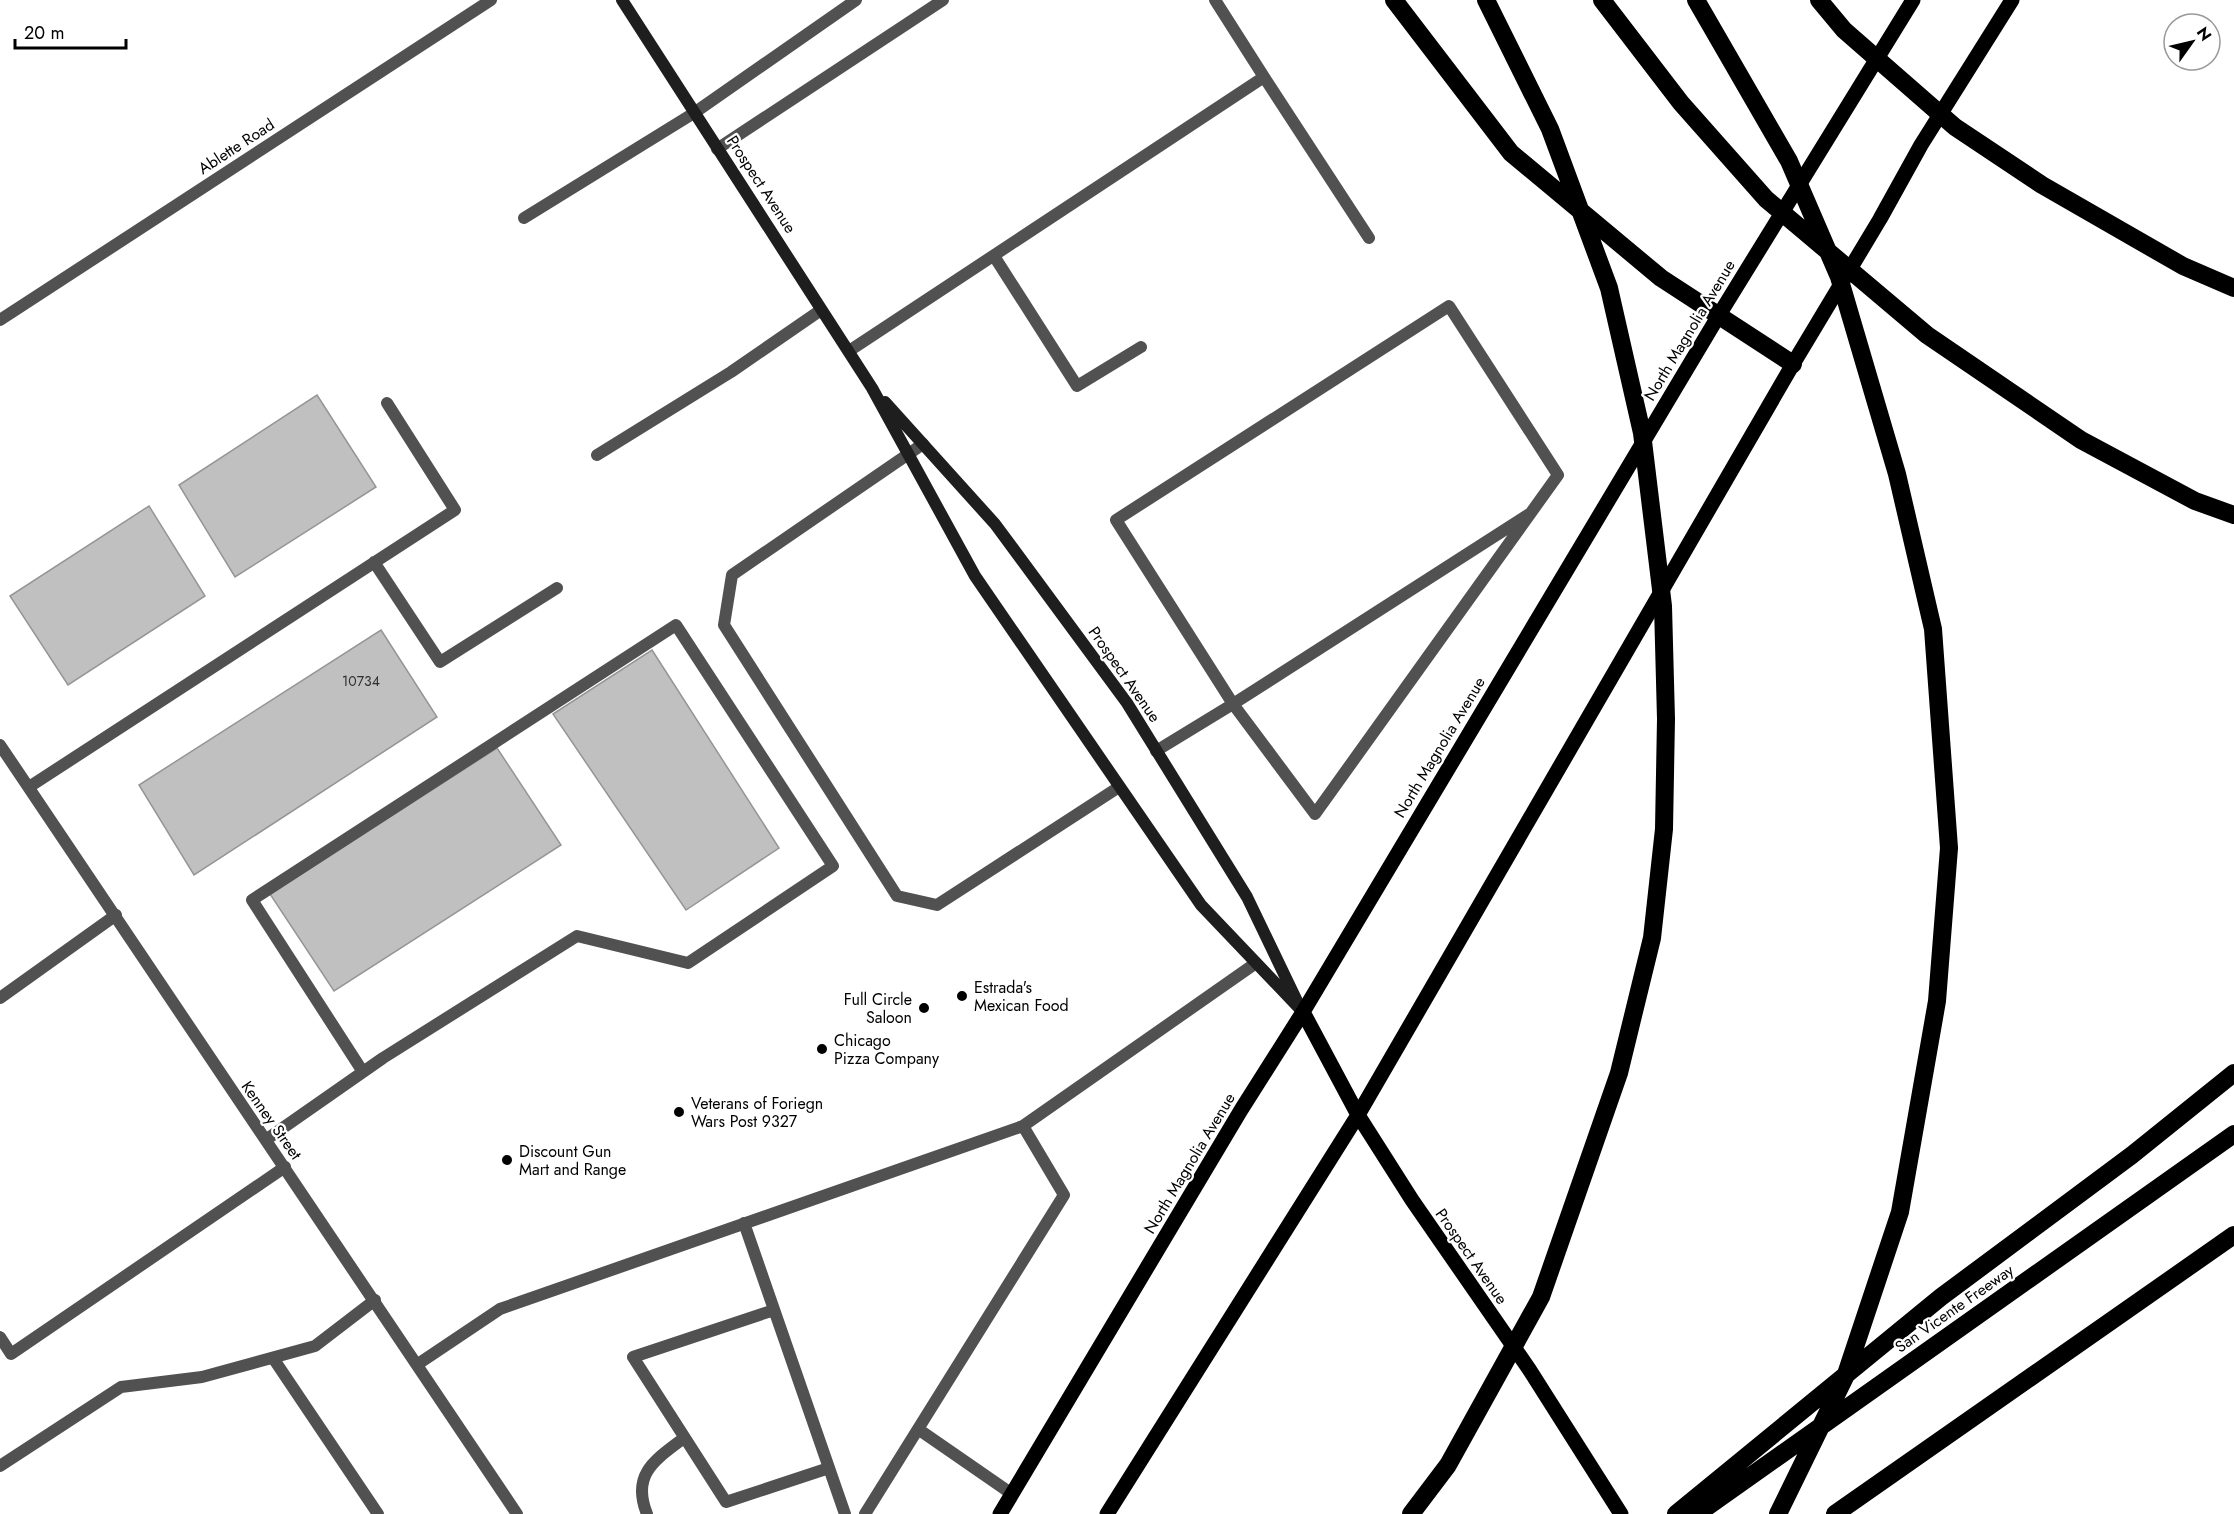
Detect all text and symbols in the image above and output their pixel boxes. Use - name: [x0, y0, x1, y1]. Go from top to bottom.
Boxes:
- scale bar: [15, 12, 126, 50]
- north arrow: [2162, 12, 2222, 72]
- text: 20 m: [24, 20, 64, 46]
- text: N: [2191, 22, 2217, 46]
- street label: Ablette Road: [194, 113, 279, 180]
- street label: Prospect Avenue: [721, 131, 802, 238]
- street label: North Magnolia Avenue: [1638, 255, 1741, 405]
- street label: Prospect Avenue: [1083, 622, 1166, 727]
- house number: 10734: [342, 671, 380, 691]
- street label: North Magnolia Avenue: [1388, 672, 1491, 822]
- place label: Estrada's Mexican Food: [974, 976, 1069, 1017]
- place label: Full Circle Saloon: [844, 988, 912, 1029]
- marker: Estrada's Mexican Food: [955, 989, 969, 1003]
- marker: Full Circle Saloon: [917, 1001, 931, 1015]
- place label: Chicago Pizza Company: [834, 1029, 940, 1070]
- marker: Chicago Pizza Company: [815, 1042, 829, 1056]
- street label: Kenney Street: [236, 1076, 307, 1165]
- street label: North Magnolia Avenue: [1138, 1088, 1241, 1238]
- place label: Veterans of Foriegn Wars Post 9327: [691, 1092, 823, 1133]
- marker: Veterans of Foriegn Wars Post 9327: [672, 1105, 686, 1119]
- place label: Discount Gun Mart and Range: [519, 1140, 626, 1181]
- marker: Discount Gun Mart and Range: [500, 1153, 514, 1167]
- street label: Prospect Avenue: [1430, 1204, 1513, 1309]
- street label: San Vicente Freeway: [1890, 1258, 2019, 1358]

